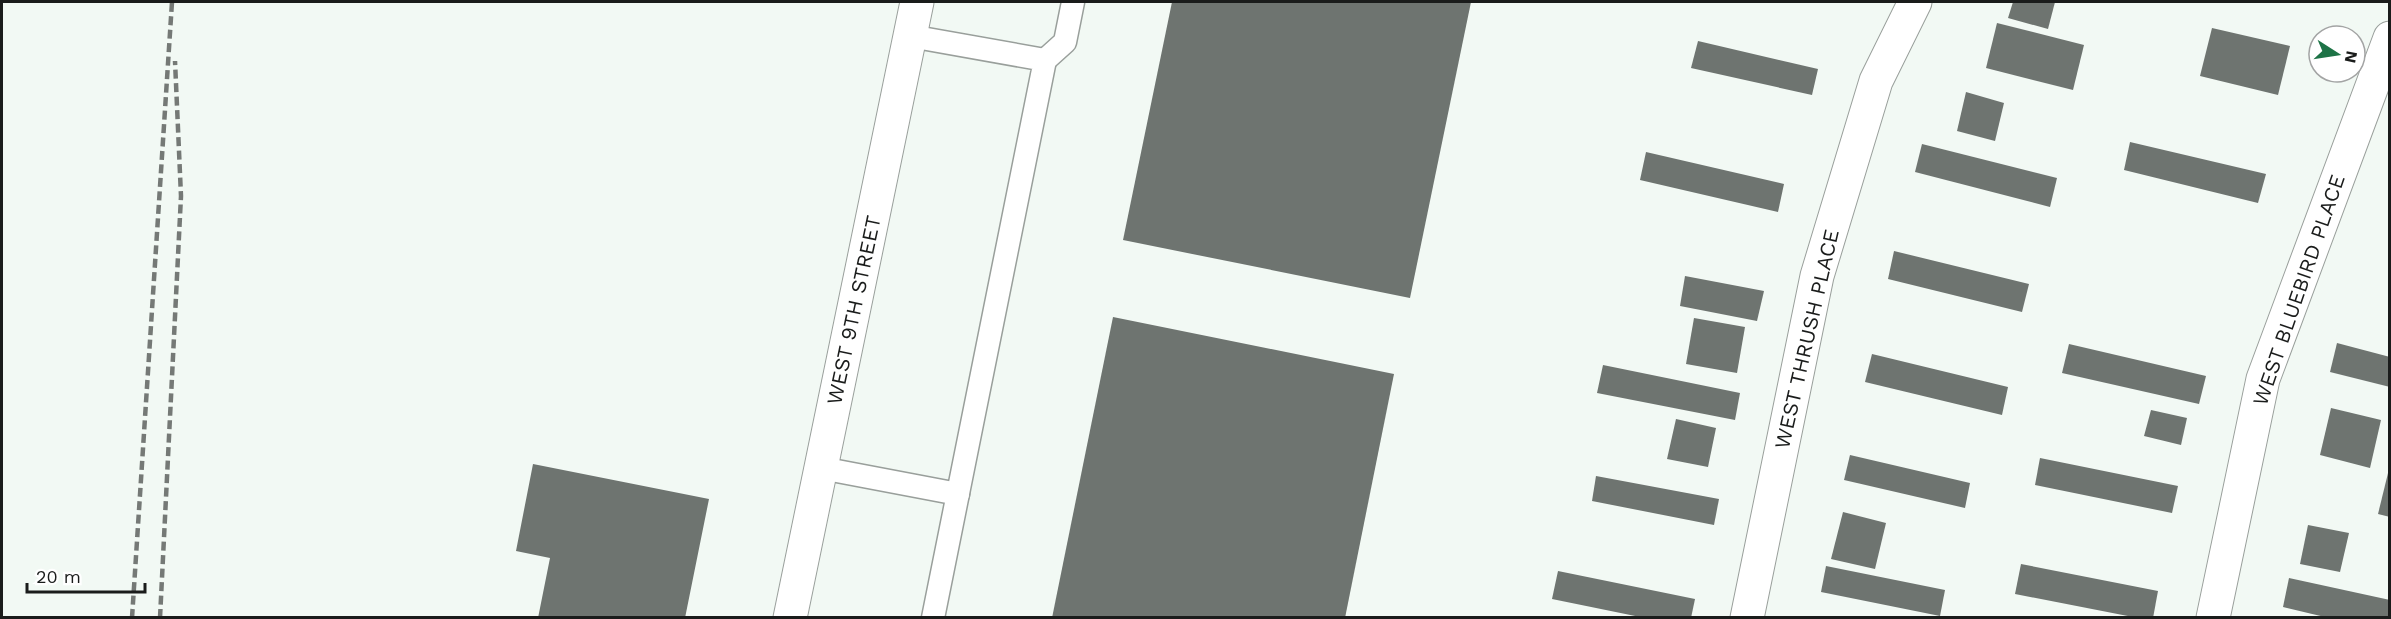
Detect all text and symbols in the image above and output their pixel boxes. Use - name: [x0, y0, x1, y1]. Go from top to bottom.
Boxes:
- north arrow: [2307, 24, 2367, 84]
- text: N: [2341, 49, 2362, 65]
- street label: WEST BLUEBIRD PLACE: [2247, 171, 2350, 409]
- street label: WEST 9TH STREET: [821, 213, 886, 407]
- street label: WEST THRUSH PLACE: [1769, 227, 1844, 451]
- scale bar: [27, 556, 146, 594]
- text: 20 m: [36, 566, 81, 587]

